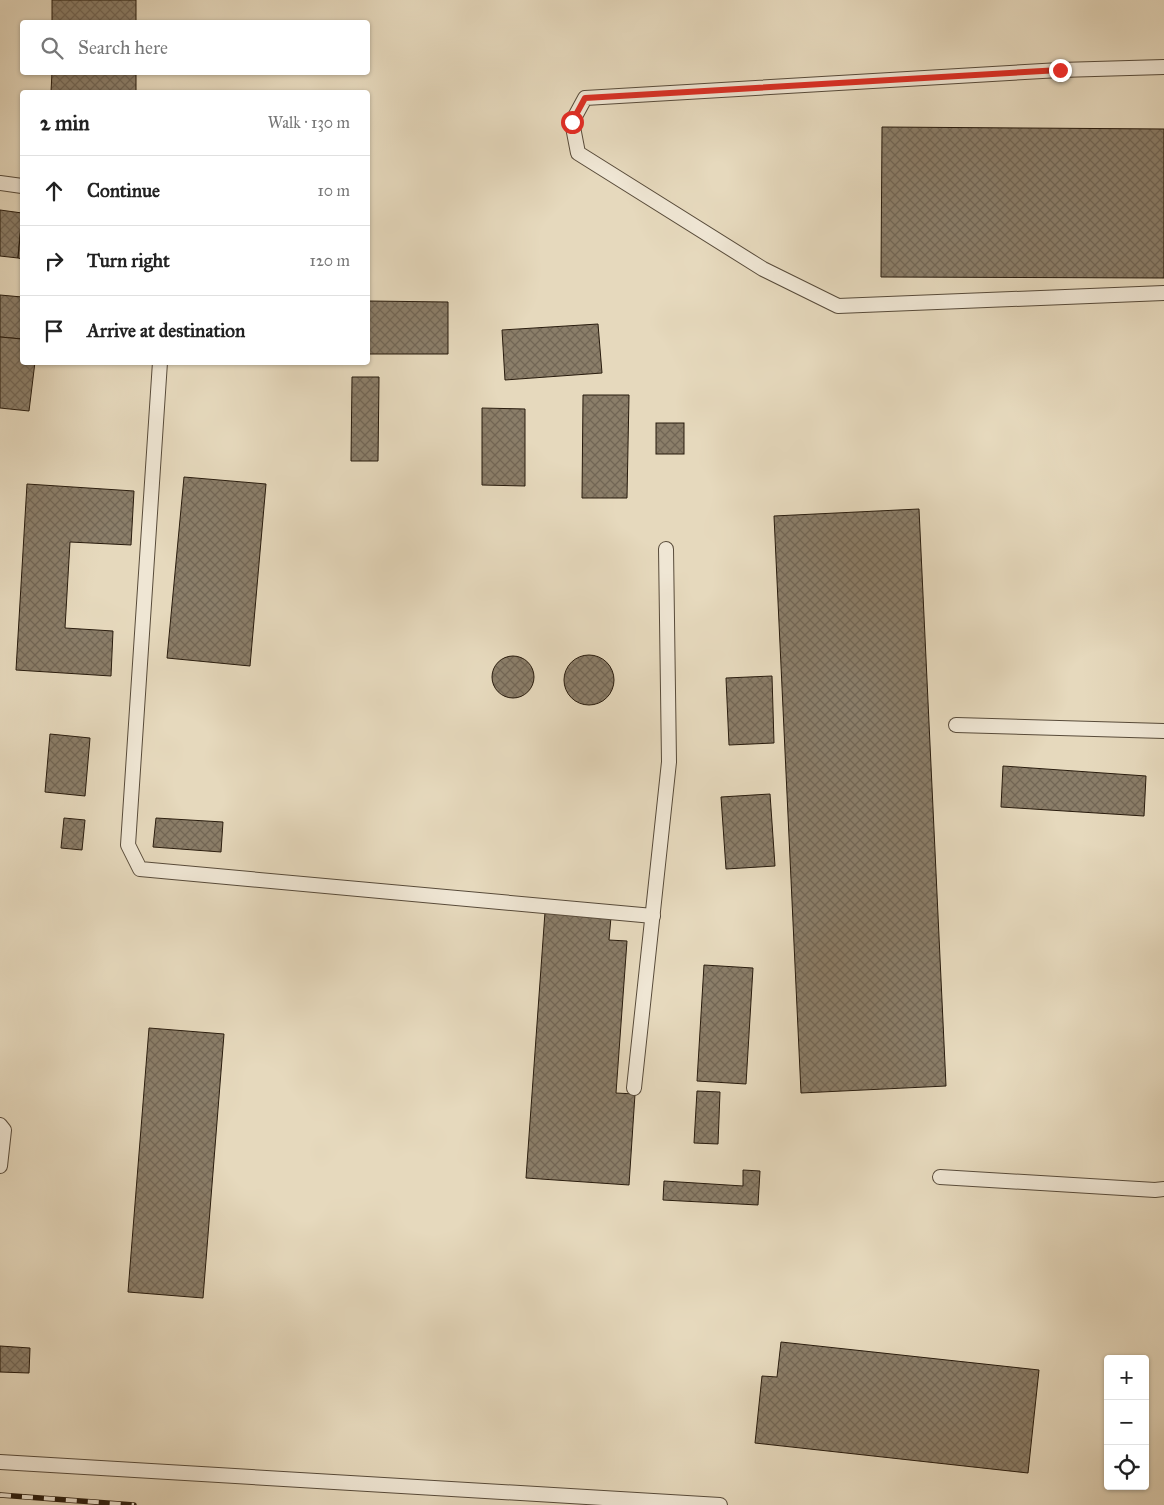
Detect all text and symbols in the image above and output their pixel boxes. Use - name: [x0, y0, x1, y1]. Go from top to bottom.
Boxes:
- search box: [20, 20, 370, 75]
- icon: search: [38, 34, 66, 62]
- text: Search here: [78, 36, 168, 59]
- route end: [1049, 59, 1072, 82]
- text: 2 min: [40, 110, 90, 136]
- route start: [561, 111, 584, 134]
- text: Walk · 130 m: [268, 113, 350, 132]
- icon: ahead: [40, 177, 68, 205]
- text: Continue: [87, 179, 160, 202]
- text: 10 m: [318, 181, 350, 200]
- icon: right: [40, 247, 68, 275]
- text: Turn right: [87, 249, 170, 272]
- text: 120 m: [310, 251, 350, 270]
- icon: arrive: [40, 317, 68, 345]
- text: Arrive at destination: [87, 319, 245, 342]
- map controls: [1104, 1355, 1149, 1490]
- button: +: [1104, 1355, 1149, 1400]
- button: −: [1104, 1400, 1149, 1445]
- button: locate: [1104, 1445, 1149, 1490]

